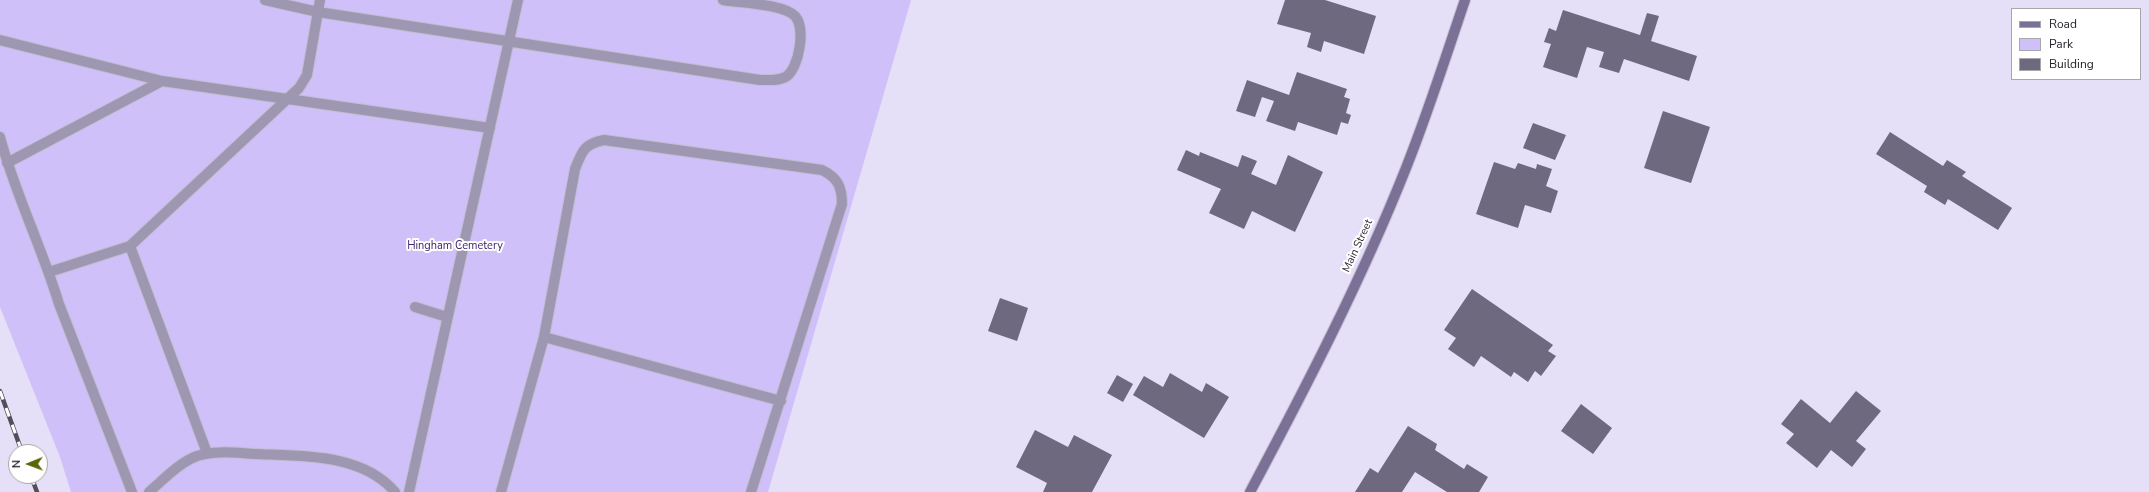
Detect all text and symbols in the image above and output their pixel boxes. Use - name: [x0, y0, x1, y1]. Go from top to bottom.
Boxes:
- legend: [2011, 8, 2141, 80]
- text: Road: [2049, 16, 2077, 32]
- text: Park: [2049, 36, 2073, 52]
- text: Building: [2049, 56, 2094, 72]
- street label: Main Street: [1340, 217, 1376, 275]
- park label: Hingham Cemetery: [407, 239, 503, 253]
- north arrow: [8, 444, 48, 484]
- text: N: [9, 460, 24, 468]

